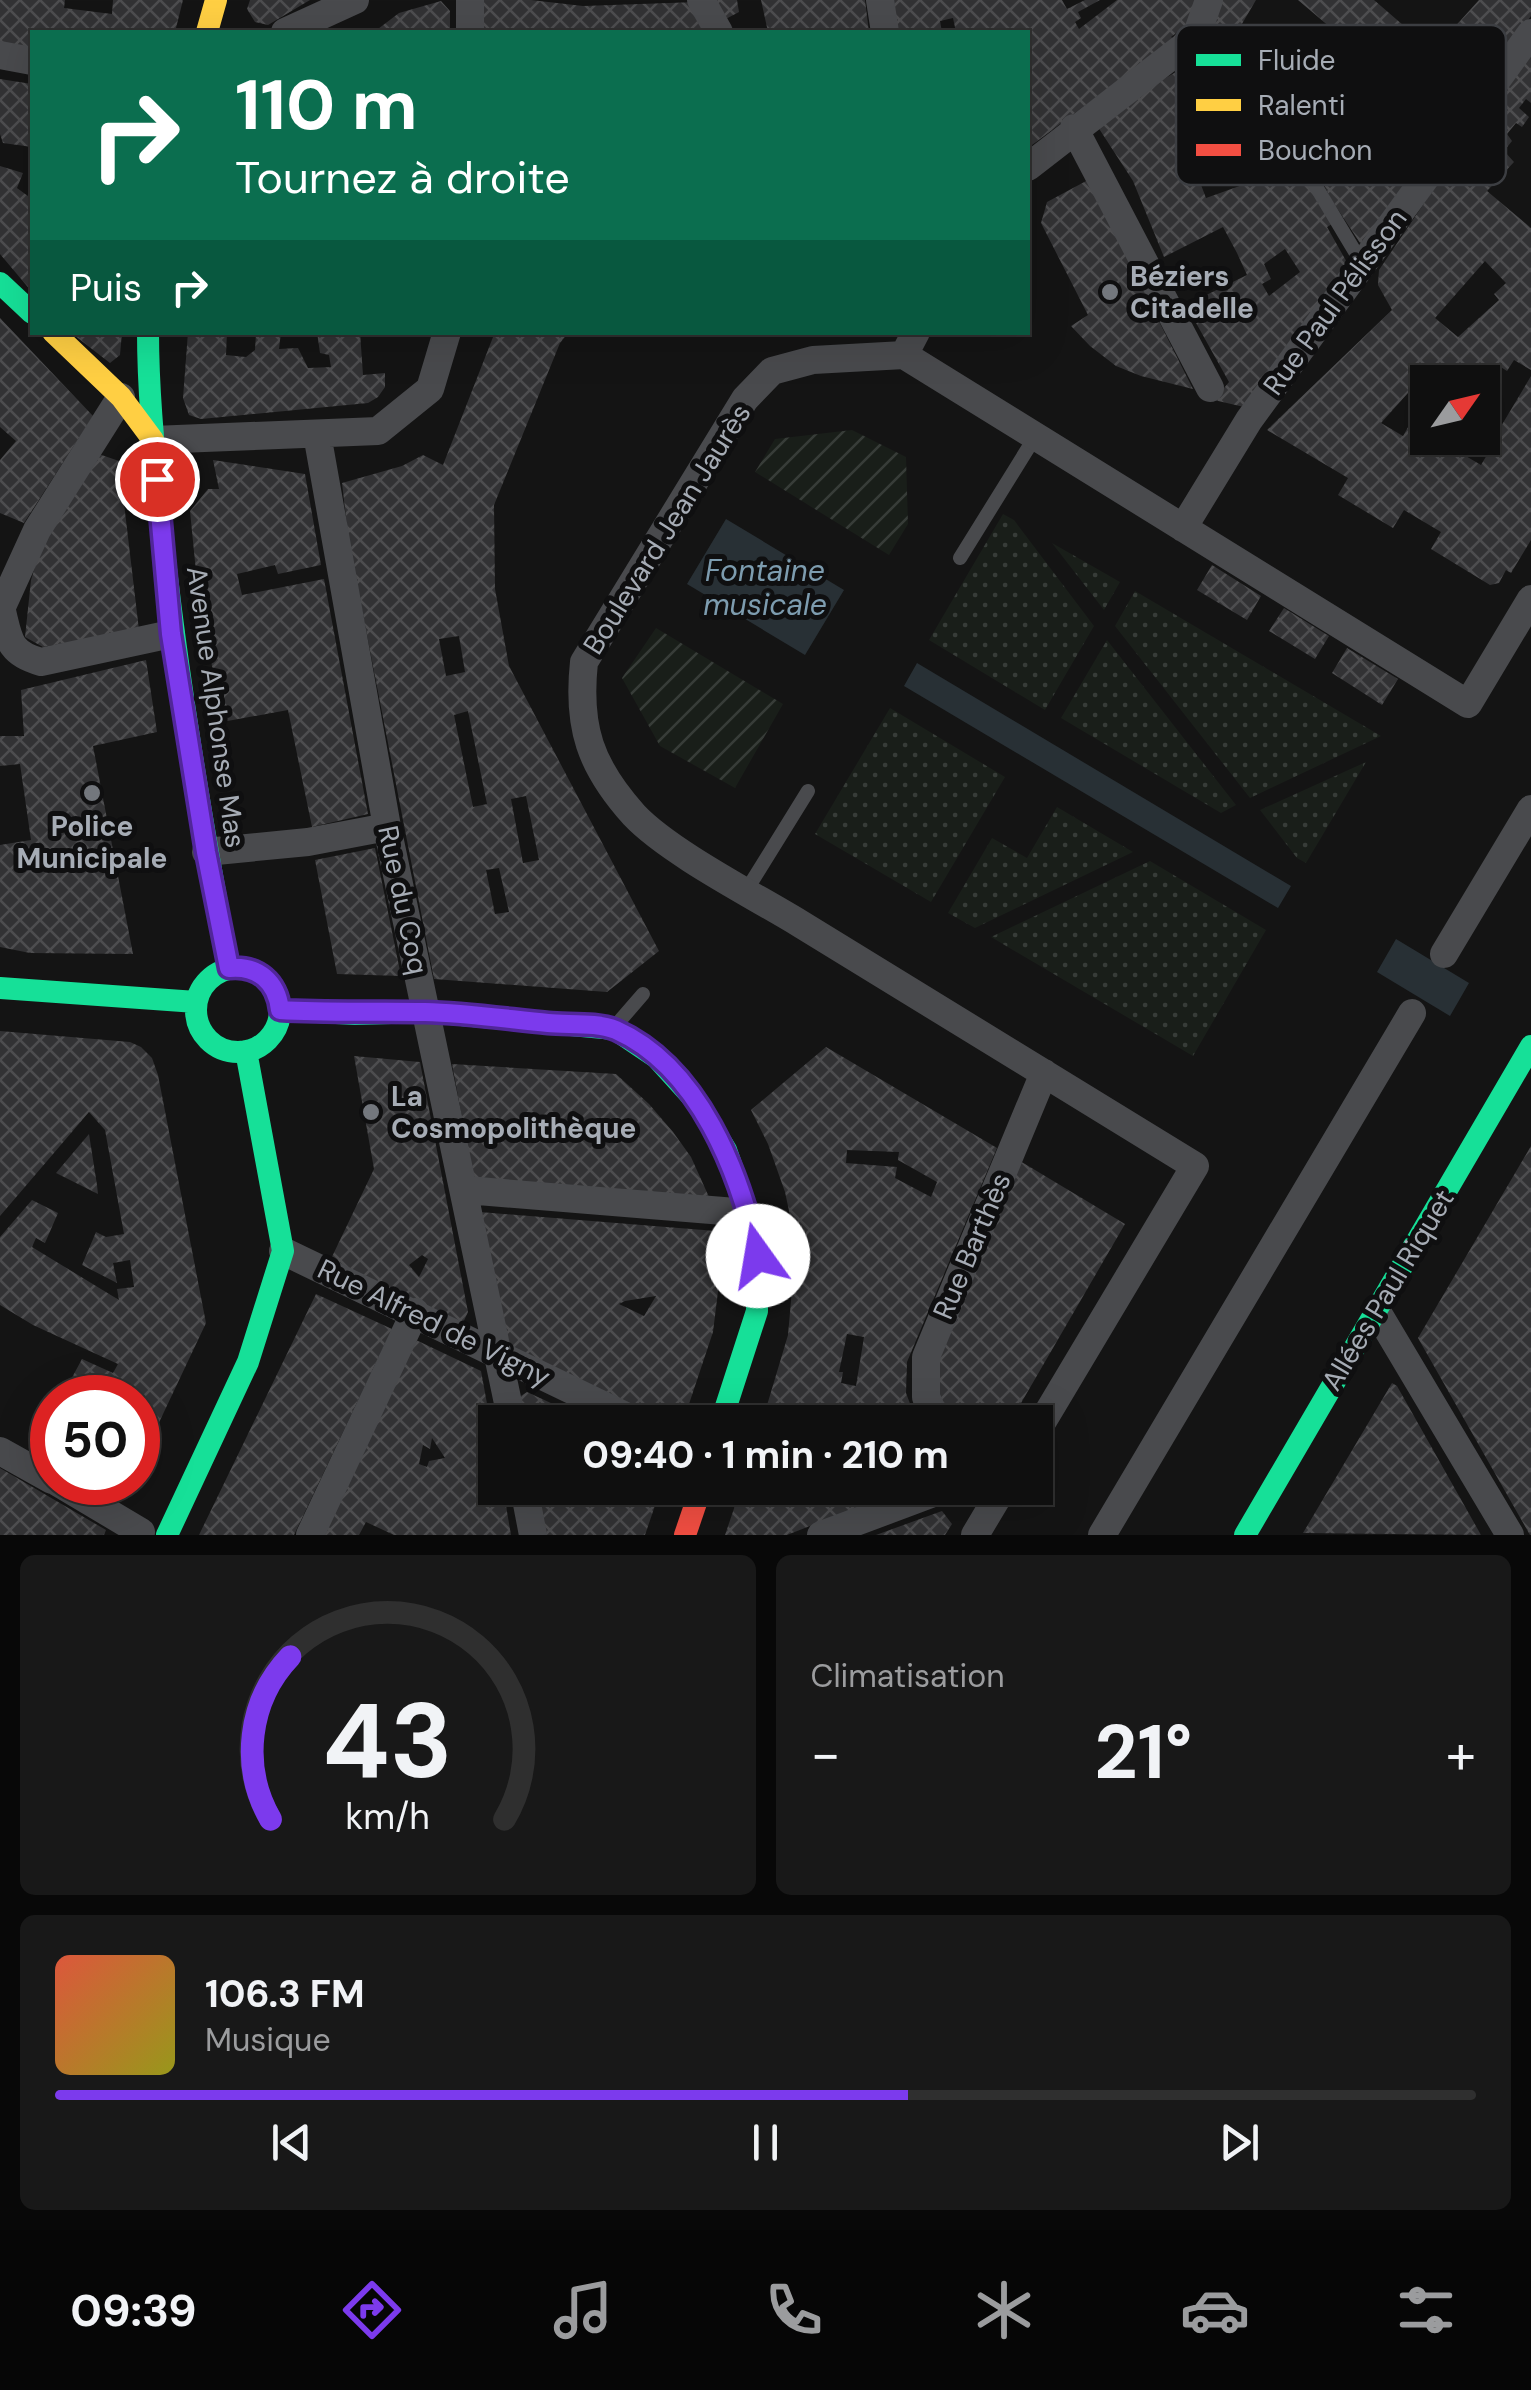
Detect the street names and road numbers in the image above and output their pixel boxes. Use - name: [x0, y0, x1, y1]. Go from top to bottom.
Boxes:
- street label: Rue Paul Pélisson: [1255, 201, 1415, 403]
- street label: Boulevard Jean Jaurès: [575, 397, 759, 661]
- street label: Avenue Alphonse Mas: [178, 564, 254, 850]
- street label: Rue du Coq: [369, 822, 437, 978]
- street label: Rue Barthès: [925, 1167, 1019, 1325]
- street label: Allées Paul Riquet: [1313, 1183, 1463, 1397]
- street label: Rue Alfred de Vigny: [312, 1251, 556, 1395]

